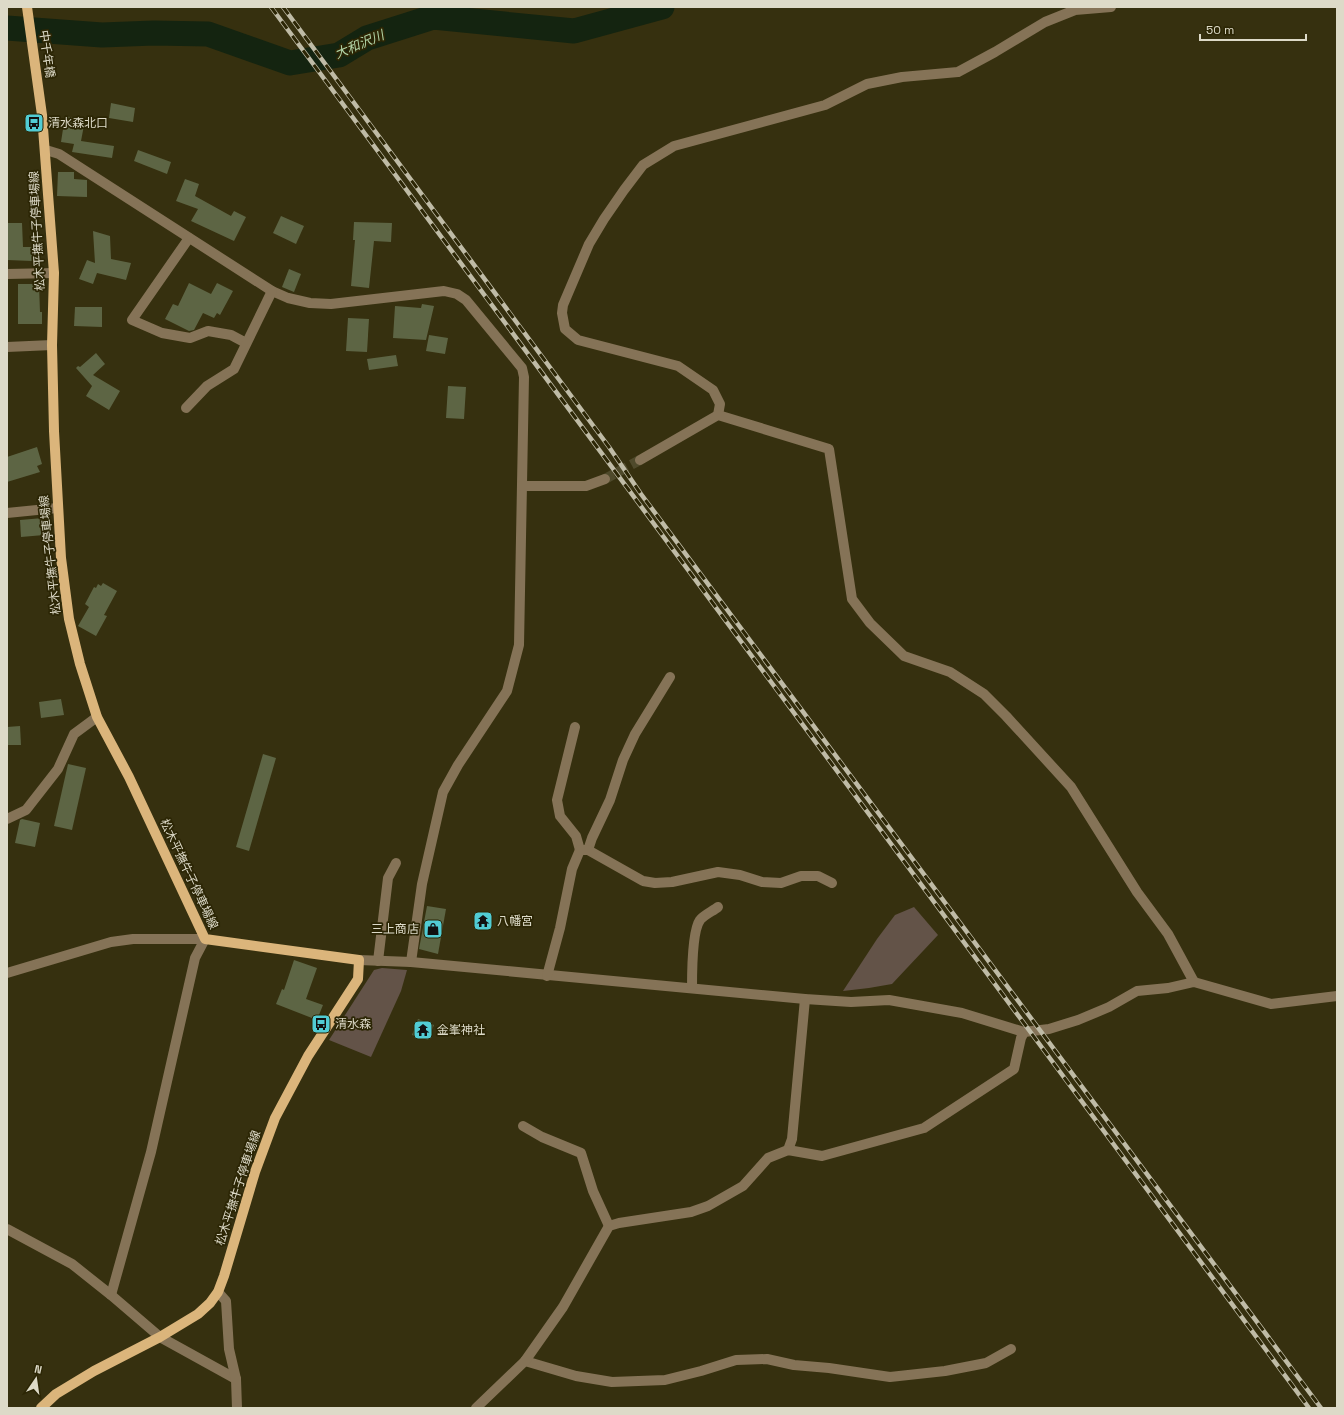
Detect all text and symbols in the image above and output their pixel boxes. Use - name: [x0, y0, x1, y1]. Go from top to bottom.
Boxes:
- scale bar: [1200, 16, 1306, 42]
- text: 50 m: [1206, 22, 1234, 38]
- water label: 大和沢川: [332, 26, 388, 62]
- street label: 中千年橋: [36, 29, 58, 79]
- bus stop icon: 清水森北口: [23, 112, 45, 134]
- place label: 清水森北口: [48, 115, 108, 131]
- street label: 松木平撫牛子停車場線: [26, 171, 48, 291]
- street label: 松木平撫牛子停車場線: [36, 494, 64, 616]
- street label: 松木平撫牛子停車場線: [156, 816, 222, 932]
- temple icon: 八幡宮: [472, 910, 494, 932]
- place label: 八幡宮: [497, 913, 533, 929]
- shop icon: 三上商店: [422, 918, 444, 940]
- place label: 三上商店: [371, 921, 419, 937]
- bus stop icon: 清水森: [310, 1013, 332, 1035]
- place label: 清水森: [335, 1016, 371, 1032]
- temple icon: 金峯神社: [412, 1019, 434, 1041]
- place label: 金峯神社: [437, 1022, 485, 1038]
- street label: 松木平撫牛子停車場線: [212, 1128, 264, 1248]
- north arrow: [16, 1359, 56, 1399]
- text: N: [33, 1362, 43, 1377]

